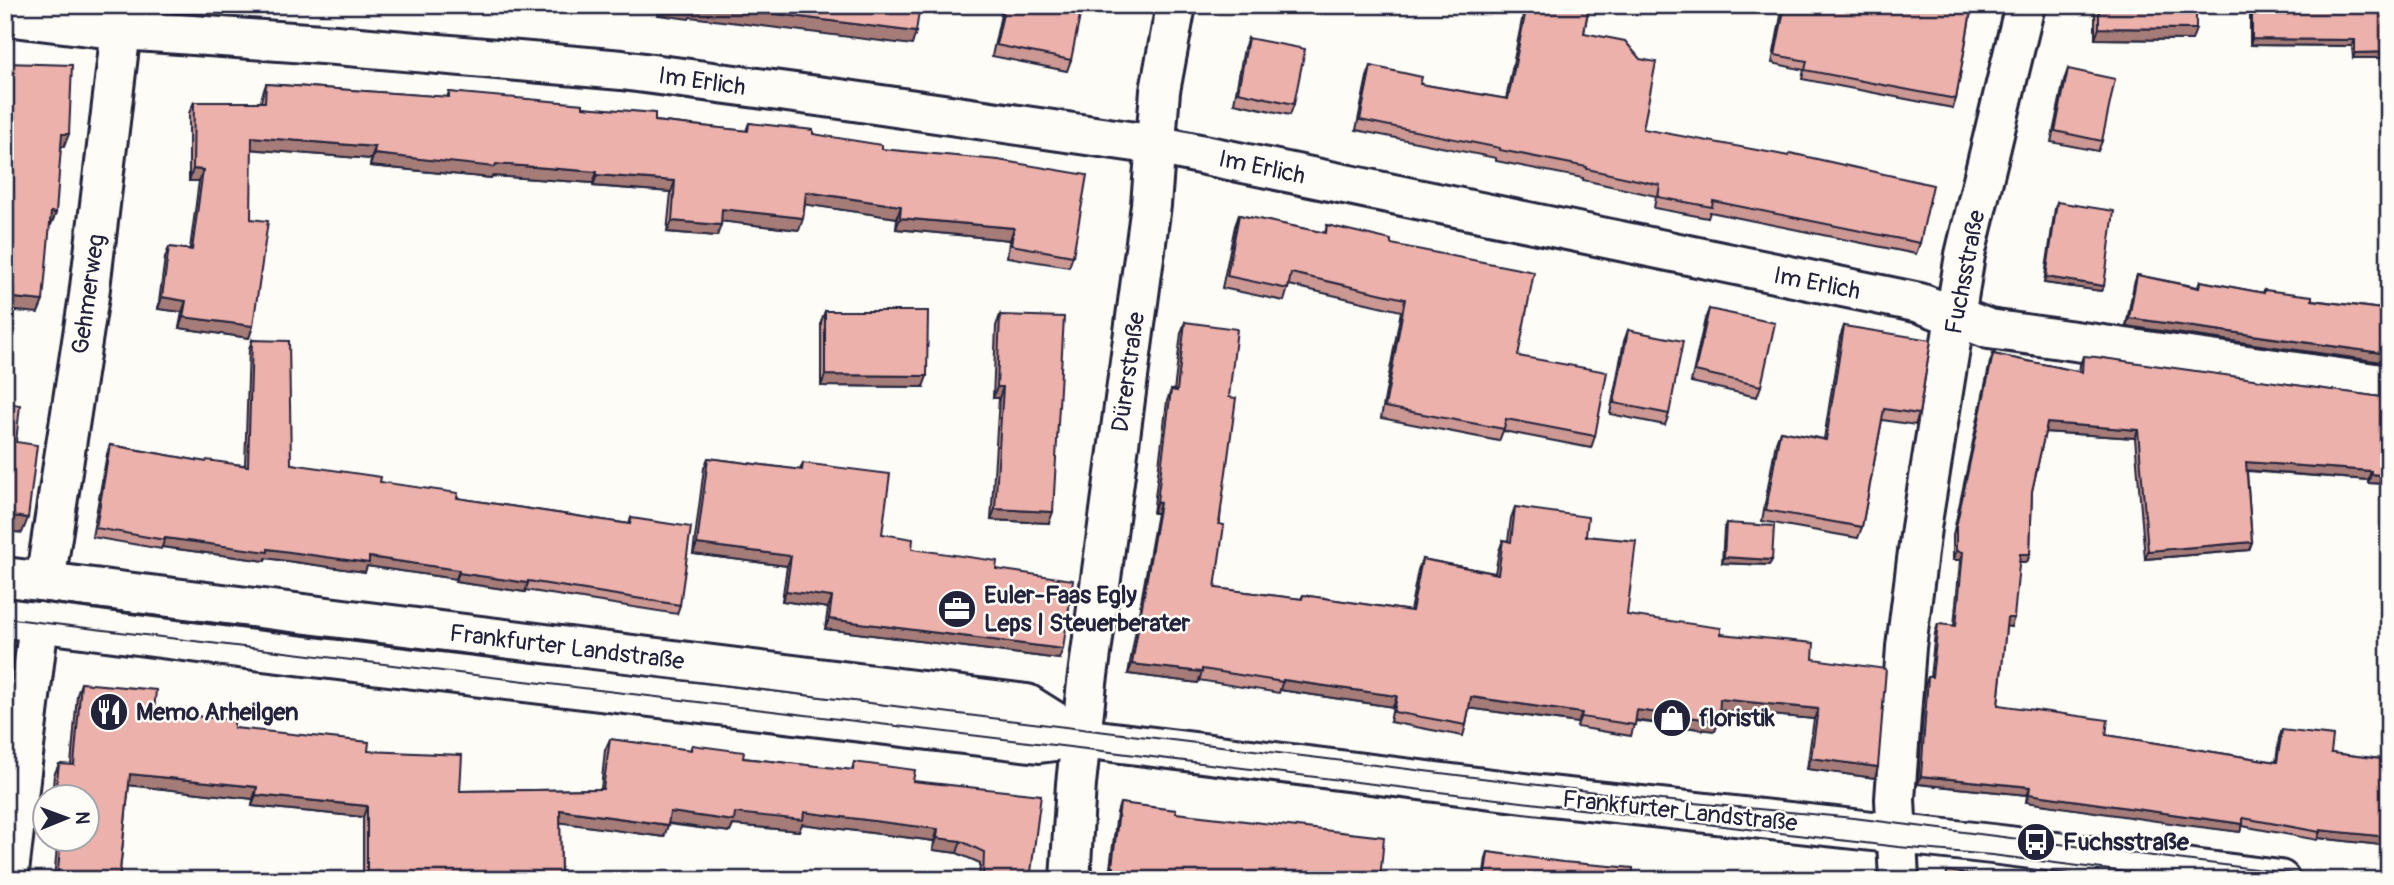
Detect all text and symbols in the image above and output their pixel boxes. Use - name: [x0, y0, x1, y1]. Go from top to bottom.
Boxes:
- street label: Im Erlich: [656, 61, 747, 102]
- street label: Im Erlich: [1216, 144, 1308, 191]
- street label: Fuchsstraße: [1939, 207, 1992, 337]
- street label: Gehmerweg: [66, 232, 111, 356]
- street label: Im Erlich: [1771, 261, 1863, 306]
- street label: Dürerstraße: [1106, 310, 1151, 434]
- place label: Euler-Faas Egly Leps | Steuerberater: [984, 581, 1190, 638]
- office icon: Euler-Faas Egly Leps | Steuerberater: [936, 588, 978, 630]
- street label: Frankfurter Landstraße: [448, 619, 686, 676]
- restaurant icon: Memo Arheilgen: [88, 691, 130, 733]
- shop icon: floristik: [1651, 697, 1693, 739]
- place label: Memo Arheilgen: [136, 698, 299, 727]
- place label: floristik: [1699, 704, 1776, 733]
- north arrow: [32, 784, 102, 854]
- street label: Frankfurter Landstraße: [1561, 785, 1799, 838]
- text: N: [70, 811, 94, 824]
- bus stop icon: Fuchsstraße: [2015, 821, 2057, 863]
- place label: Fuchsstraße: [2063, 828, 2190, 857]

